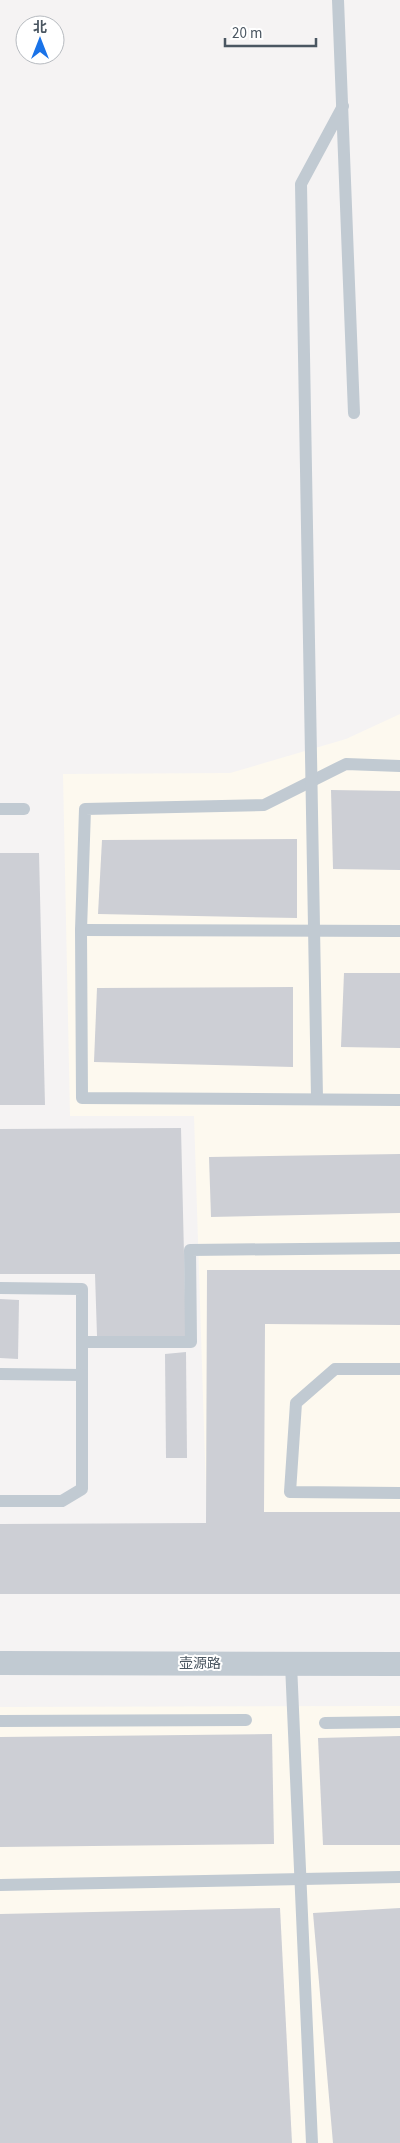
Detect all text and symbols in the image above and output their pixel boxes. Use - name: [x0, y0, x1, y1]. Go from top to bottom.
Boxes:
- north arrow: [15, 15, 65, 65]
- scale bar: [225, 15, 316, 47]
- text: 北: [33, 18, 47, 38]
- text: 20 m: [232, 23, 262, 44]
- street label: 壶源路: [179, 1654, 221, 1674]

